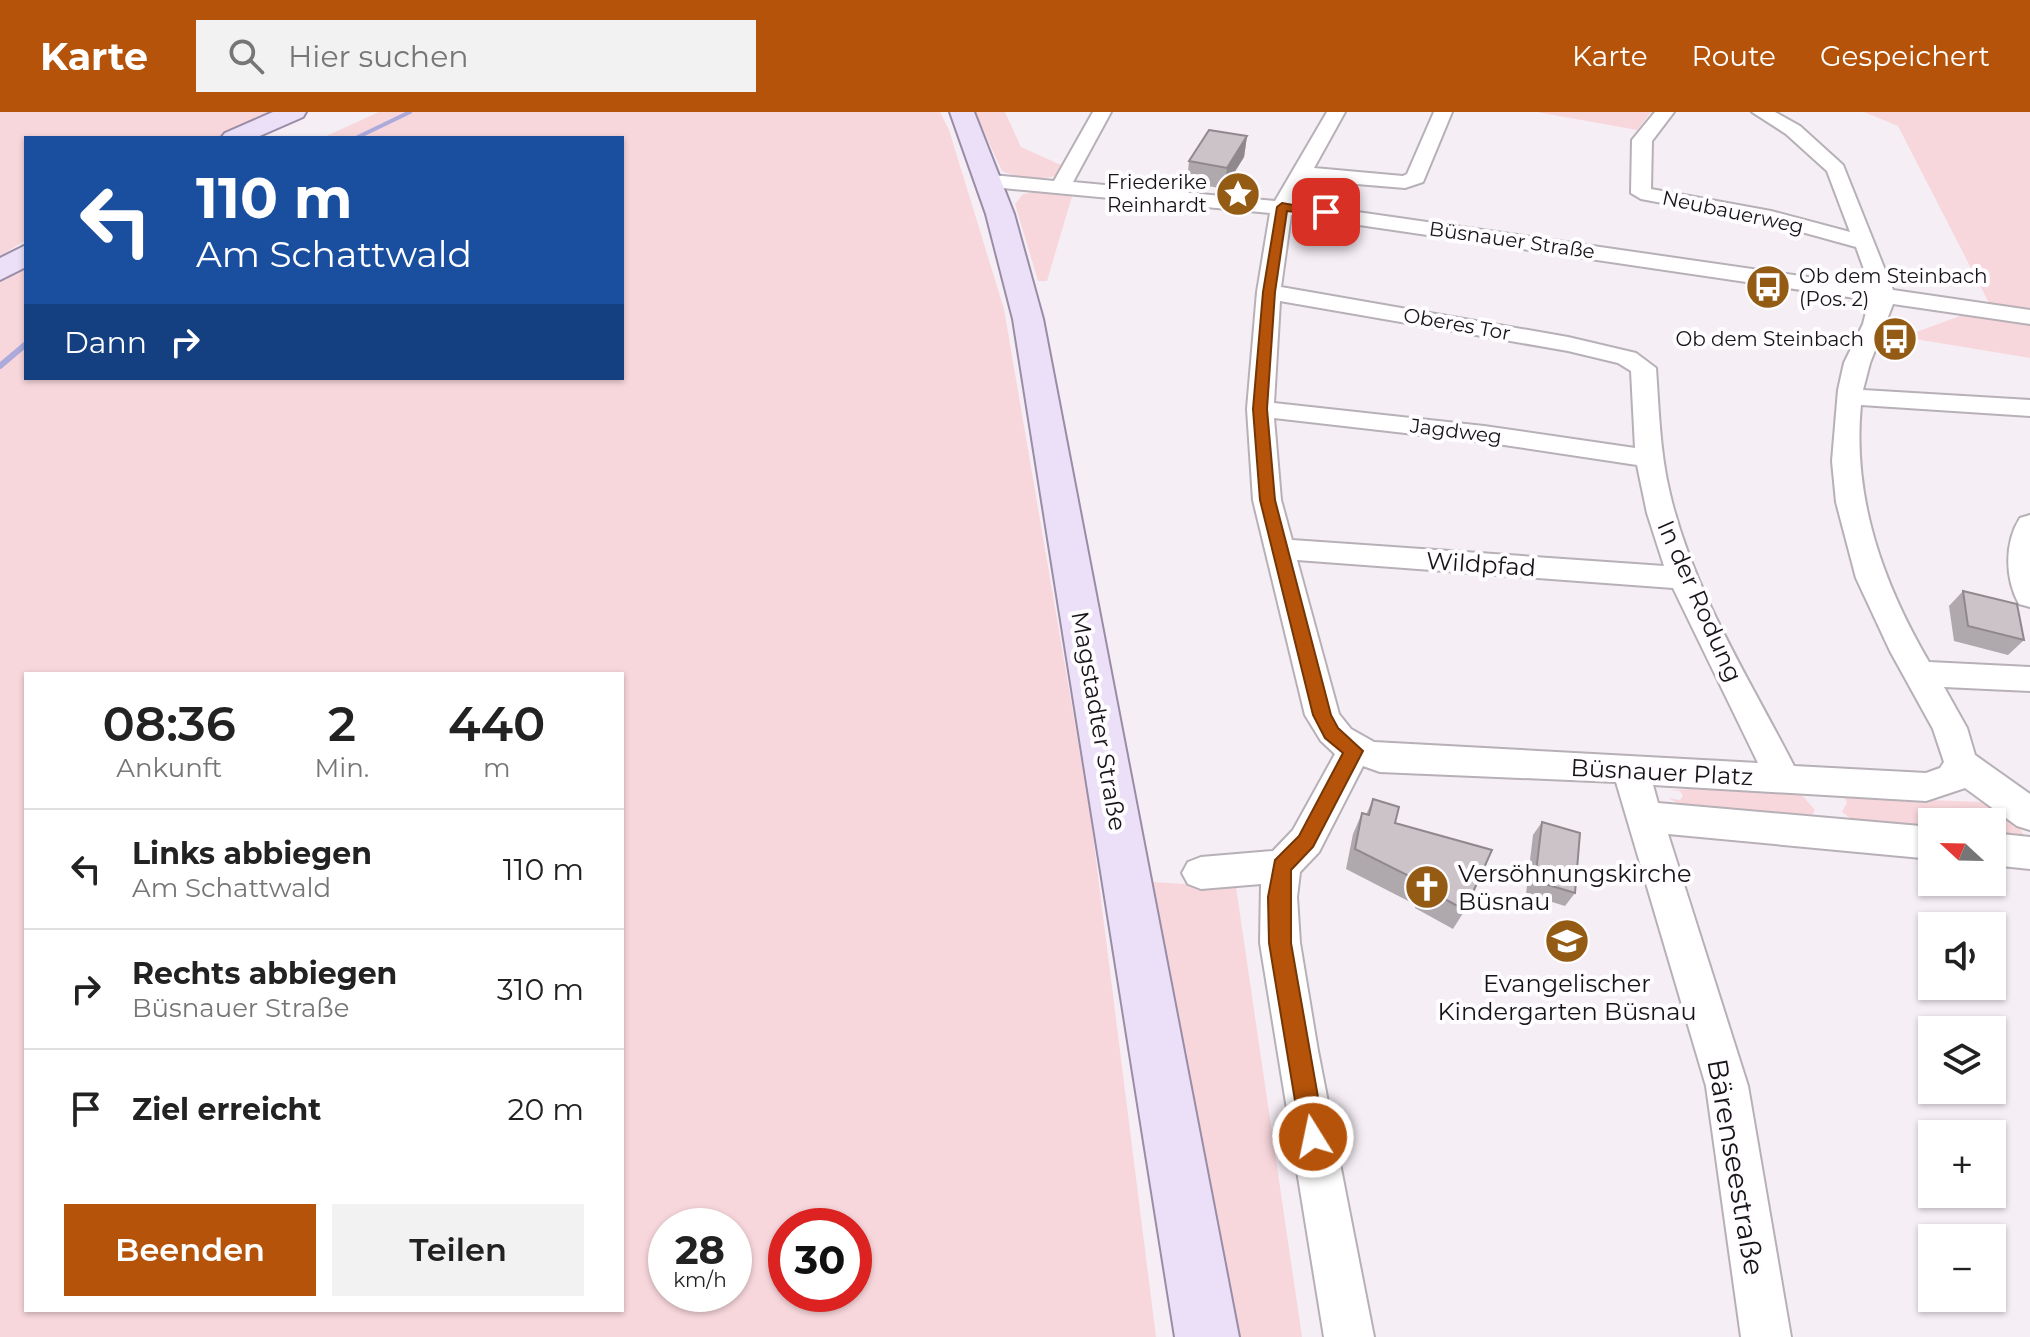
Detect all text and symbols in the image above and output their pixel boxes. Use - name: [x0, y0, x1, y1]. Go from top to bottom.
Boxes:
- search box: [196, 20, 756, 92]
- text: Karte: [40, 33, 148, 80]
- icon: search: [224, 34, 268, 78]
- text: Hier suchen: [288, 38, 469, 75]
- text: Karte: [1572, 39, 1648, 73]
- text: Route: [1692, 39, 1776, 73]
- text: Gespeichert: [1820, 39, 1990, 73]
- text: 110 m: [196, 164, 353, 232]
- icon: left: [64, 168, 168, 272]
- place label: Friederike Reinhardt: [1107, 170, 1207, 217]
- place icon: Friederike Reinhardt: [1214, 170, 1262, 218]
- pin: [1292, 178, 1360, 246]
- street label: Neubauerweg: [1660, 185, 1806, 239]
- icon: arrive: [1304, 190, 1348, 234]
- street label: Büsnauer Straße: [1428, 216, 1596, 264]
- text: Am Schattwald: [196, 232, 472, 276]
- bus stop icon: Ob dem Steinbach (Pos. 2): [1744, 263, 1792, 311]
- place label: Ob dem Steinbach (Pos. 2): [1799, 264, 1988, 311]
- street label: Oberes Tor: [1402, 303, 1512, 345]
- bus stop icon: Ob dem Steinbach: [1871, 315, 1919, 363]
- icon: right: [163, 320, 207, 364]
- text: Dann: [64, 324, 147, 361]
- place label: Ob dem Steinbach: [1675, 327, 1864, 351]
- street label: Jagdweg: [1408, 413, 1503, 449]
- street label: In der Rodung: [1651, 516, 1749, 686]
- street label: Wildpfad: [1425, 546, 1537, 582]
- street label: Magstadter Straße: [1065, 609, 1133, 833]
- text: 08:36: [103, 695, 236, 753]
- text: 2: [328, 695, 356, 753]
- text: 440: [448, 695, 545, 753]
- text: Ankunft: [116, 752, 222, 784]
- text: Min.: [314, 752, 369, 784]
- text: m: [483, 752, 510, 784]
- street label: Büsnauer Platz: [1570, 753, 1754, 791]
- north arrow: [1918, 808, 2006, 896]
- map controls: [1918, 808, 2006, 1312]
- text: Links abbiegen: [132, 835, 372, 872]
- icon: left: [64, 847, 108, 891]
- text: 110 m: [503, 851, 584, 888]
- place label: Versöhnungskirche Büsnau: [1458, 859, 1691, 916]
- church icon: Versöhnungskirche Büsnau: [1403, 863, 1451, 911]
- text: Am Schattwald: [132, 872, 331, 904]
- button: sound: [1918, 912, 2006, 1000]
- school or university icon: Evangelischer Kindergarten Büsnau: [1543, 917, 1591, 965]
- text: Rechts abbiegen: [132, 955, 397, 992]
- icon: right: [64, 967, 108, 1011]
- place label: Evangelischer Kindergarten Büsnau: [1437, 969, 1697, 1026]
- text: 310 m: [497, 971, 584, 1008]
- text: Büsnauer Straße: [132, 992, 349, 1024]
- button: layers: [1918, 1016, 2006, 1104]
- street label: Bärenseestraße: [1700, 1056, 1772, 1278]
- icon: arrive: [64, 1087, 108, 1131]
- text: Ziel erreicht: [132, 1091, 321, 1128]
- text: 20 m: [507, 1091, 584, 1128]
- position arrow: [1271, 1095, 1355, 1179]
- button: +: [1918, 1120, 2006, 1208]
- button: Beenden: [64, 1204, 316, 1296]
- button: Teilen: [332, 1204, 584, 1296]
- speed limit sign: 30: [768, 1208, 872, 1312]
- button: −: [1918, 1224, 2006, 1312]
- text: 28: [675, 1225, 725, 1274]
- text: km/h: [673, 1268, 727, 1292]

